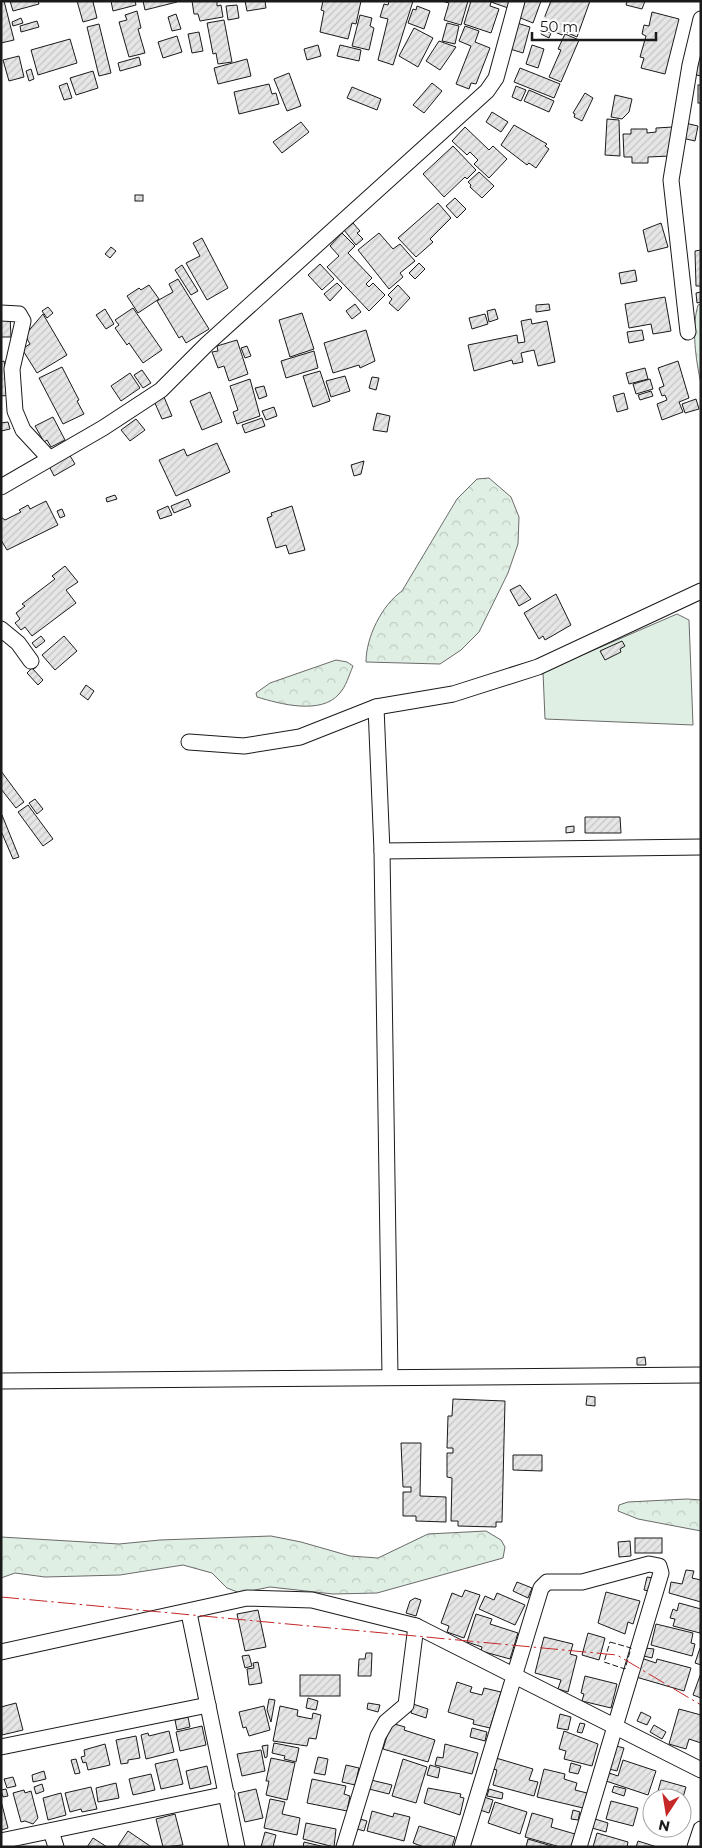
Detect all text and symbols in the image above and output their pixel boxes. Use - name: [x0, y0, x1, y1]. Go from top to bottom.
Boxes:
- scale bar: [532, 10, 656, 42]
- text: 50 m: [540, 17, 578, 36]
- north arrow: [642, 1788, 692, 1838]
- text: N: [657, 1816, 672, 1836]

